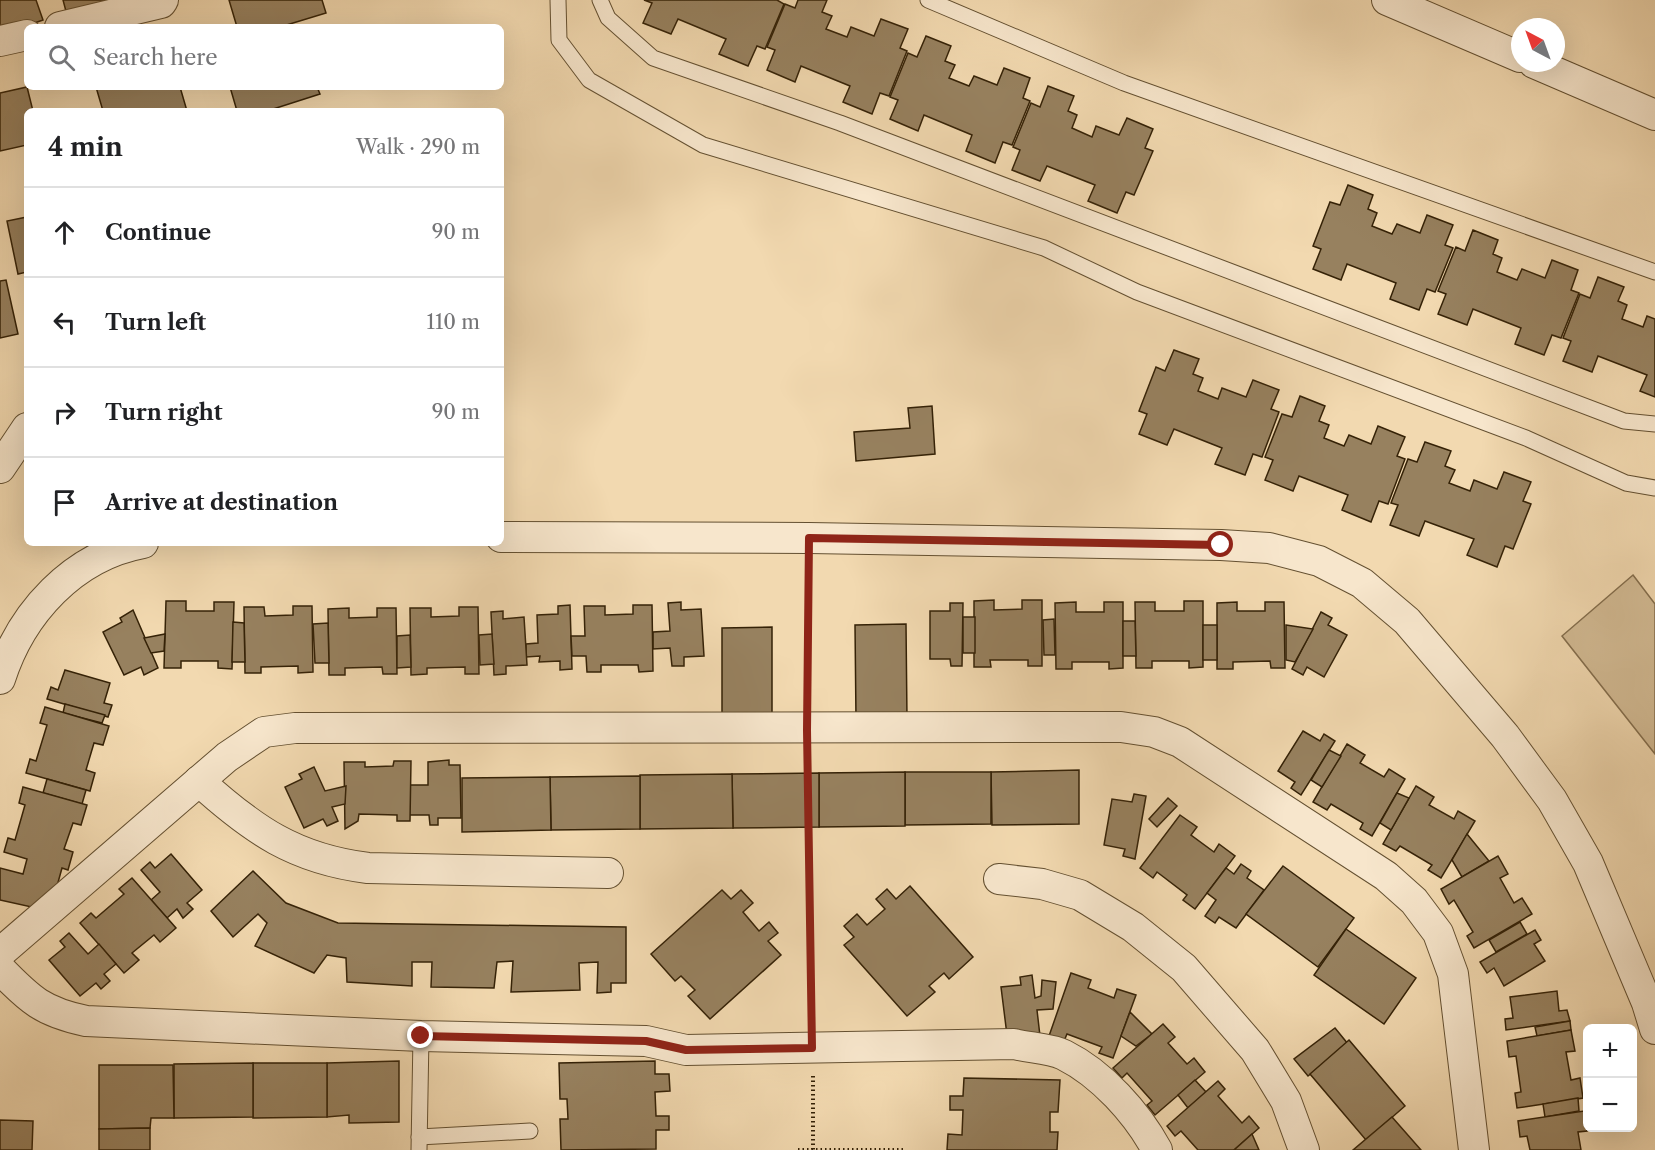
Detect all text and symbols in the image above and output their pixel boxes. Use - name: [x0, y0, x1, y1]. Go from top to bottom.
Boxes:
- north arrow: [1511, 18, 1565, 72]
- search box: [24, 24, 504, 90]
- icon: search: [45, 41, 78, 74]
- text: Search here: [93, 44, 218, 71]
- text: 4 min: [48, 131, 123, 163]
- text: Walk · 290 m: [356, 135, 480, 159]
- icon: ahead: [48, 216, 81, 249]
- text: Continue: [105, 219, 211, 246]
- text: 90 m: [432, 220, 480, 244]
- icon: left: [48, 306, 81, 339]
- text: Turn left: [105, 309, 206, 336]
- text: 110 m: [427, 310, 480, 334]
- icon: right: [48, 396, 81, 429]
- text: Turn right: [105, 399, 223, 426]
- text: 90 m: [432, 400, 480, 424]
- icon: arrive: [48, 486, 81, 519]
- text: Arrive at destination: [105, 489, 338, 516]
- route start: [1207, 531, 1233, 557]
- route end: [407, 1022, 433, 1048]
- map controls: [1583, 1024, 1637, 1132]
- button: +: [1583, 1024, 1637, 1078]
- button: −: [1583, 1078, 1637, 1132]

